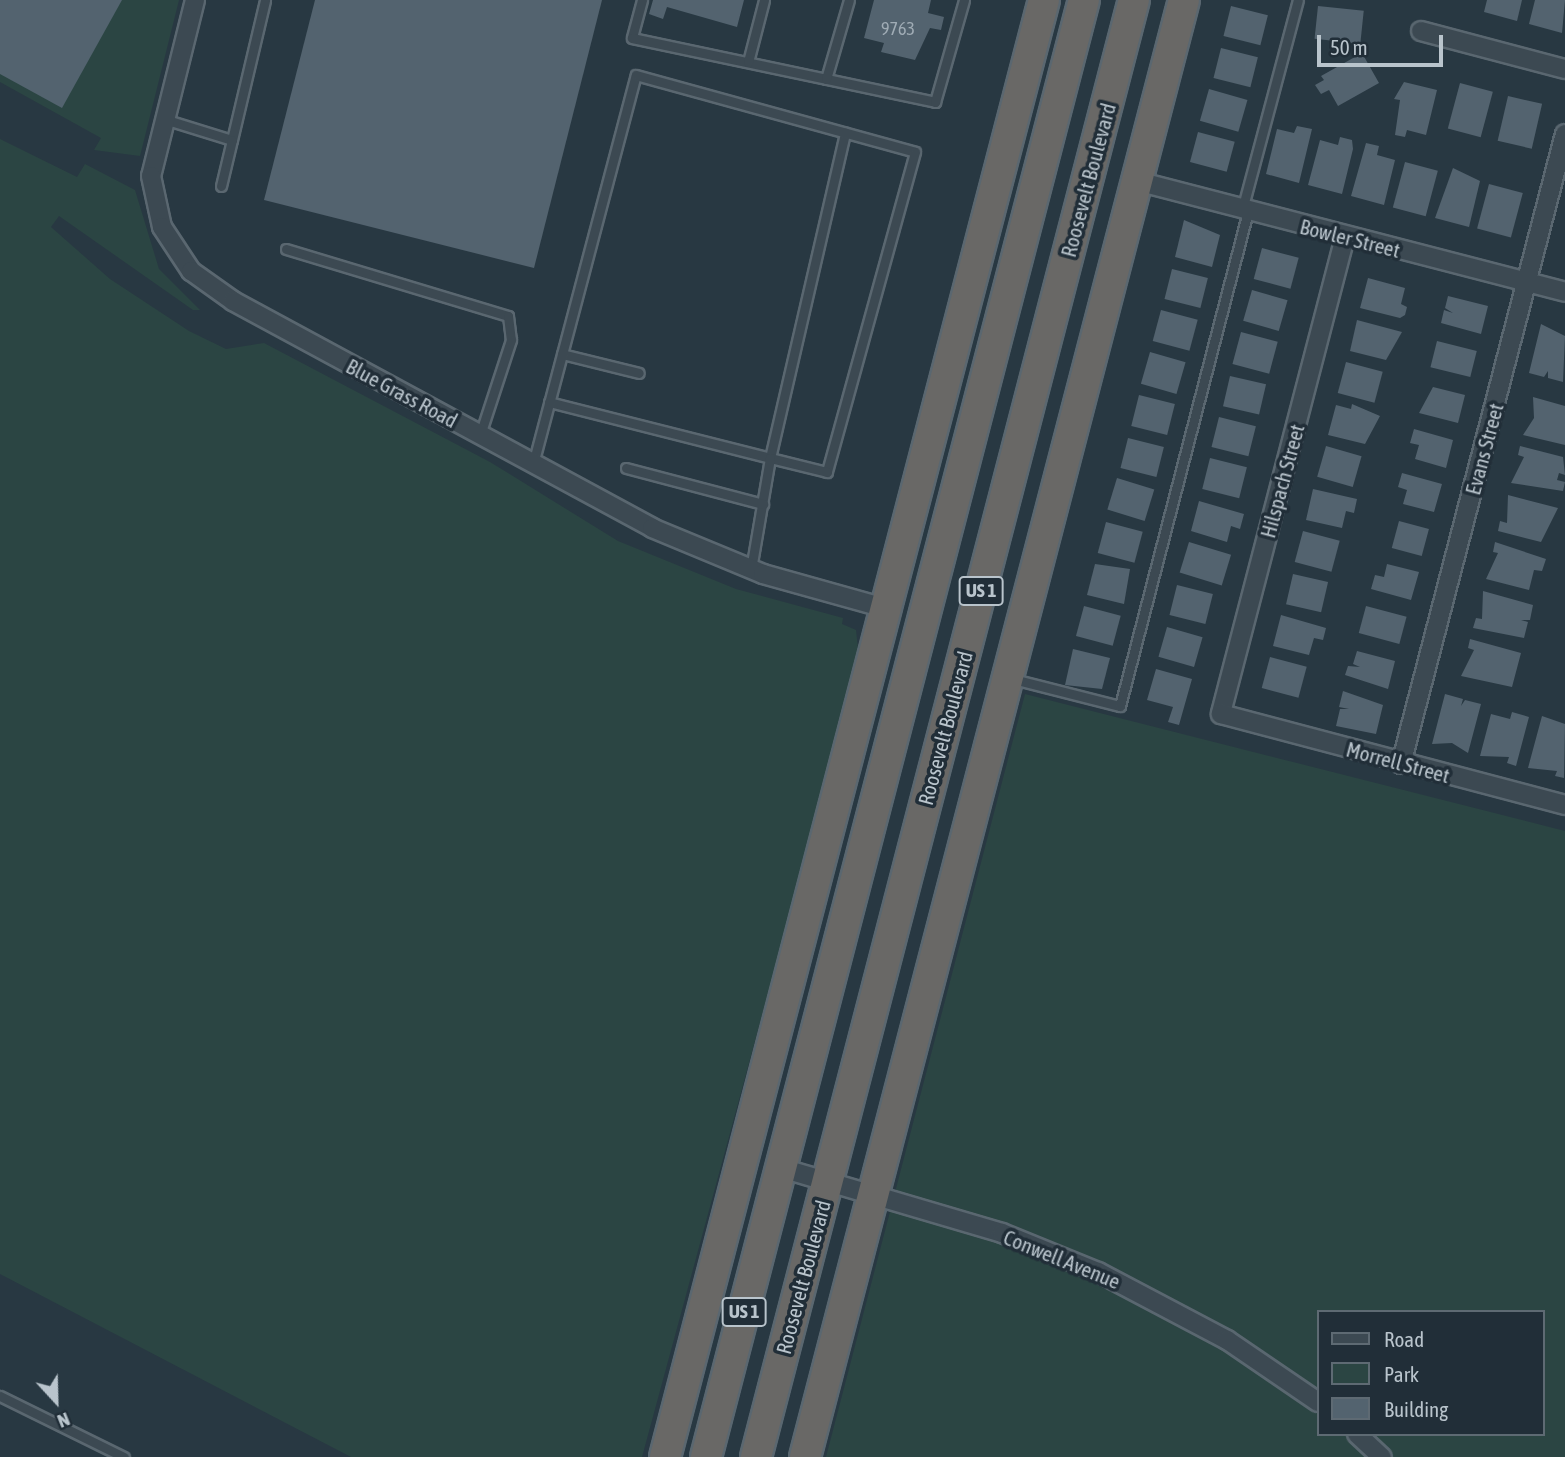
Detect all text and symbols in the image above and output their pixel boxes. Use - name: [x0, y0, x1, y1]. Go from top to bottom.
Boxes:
- house number: 9763: [881, 18, 915, 40]
- scale bar: [1320, 21, 1446, 65]
- text: 50 m: [1330, 35, 1368, 59]
- street label: Roosevelt Boulevard: [1055, 100, 1121, 260]
- street label: Bowler Street: [1297, 213, 1403, 263]
- street label: Blue Grass Road: [342, 353, 462, 433]
- street label: Evans Street: [1460, 400, 1508, 498]
- street label: Hilspach Street: [1255, 421, 1309, 541]
- road number: US 1: [958, 576, 1004, 606]
- street label: Roosevelt Boulevard: [912, 648, 978, 808]
- street label: Morrell Street: [1344, 736, 1452, 788]
- street label: Roosevelt Boulevard: [770, 1197, 836, 1357]
- street label: Conwell Avenue: [1000, 1224, 1124, 1294]
- road number: US 1: [721, 1296, 767, 1328]
- legend: [1316, 1310, 1544, 1436]
- text: Road: [1384, 1327, 1424, 1351]
- text: Park: [1384, 1362, 1419, 1386]
- north arrow: [21, 1366, 91, 1436]
- text: Building: [1384, 1397, 1448, 1421]
- text: N: [55, 1408, 73, 1433]

